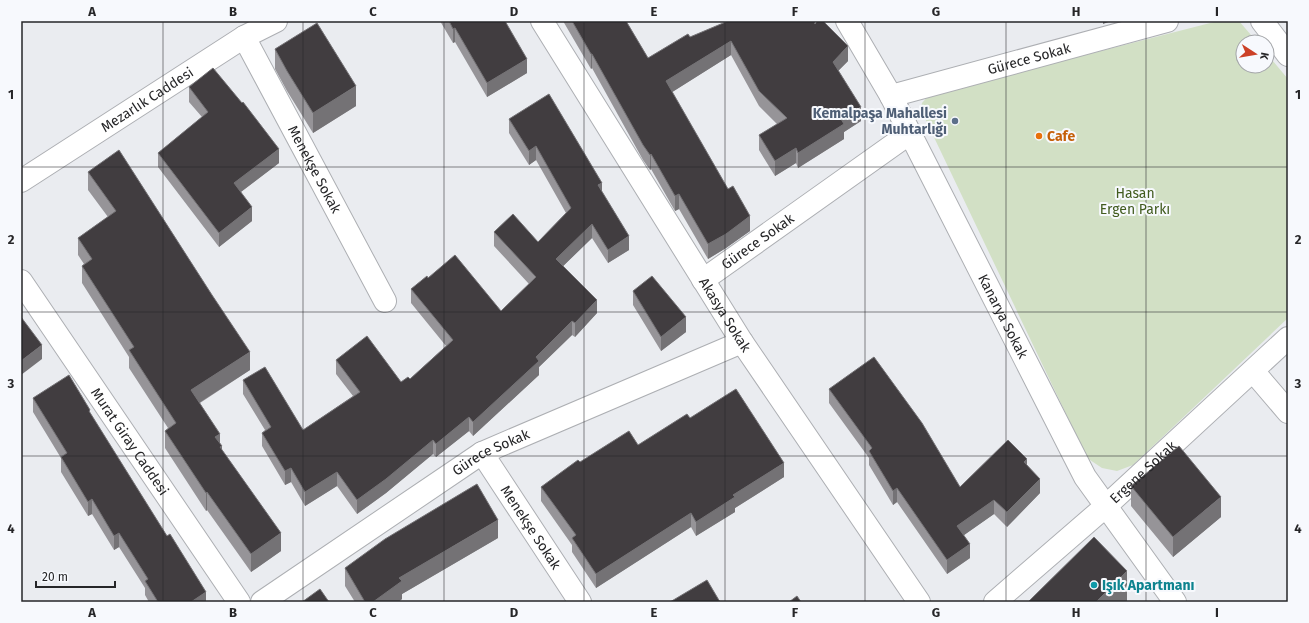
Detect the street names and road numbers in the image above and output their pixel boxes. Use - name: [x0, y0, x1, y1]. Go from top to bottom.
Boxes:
- street label: Gürece Sokak: [986, 39, 1073, 78]
- street label: Mezarlık Caddesi: [98, 64, 196, 136]
- street label: Menekşe Sokak: [284, 123, 345, 217]
- street label: Gürece Sokak: [718, 209, 798, 273]
- street label: Kanarya Sokak: [975, 271, 1032, 362]
- street label: Akasya Sokak: [695, 274, 755, 356]
- street label: Murat Giray Caddesi: [87, 384, 173, 499]
- street label: Gürece Sokak: [449, 425, 533, 479]
- street label: Ergene Sokak: [1106, 436, 1180, 507]
- street label: Menekşe Sokak: [497, 482, 565, 573]

